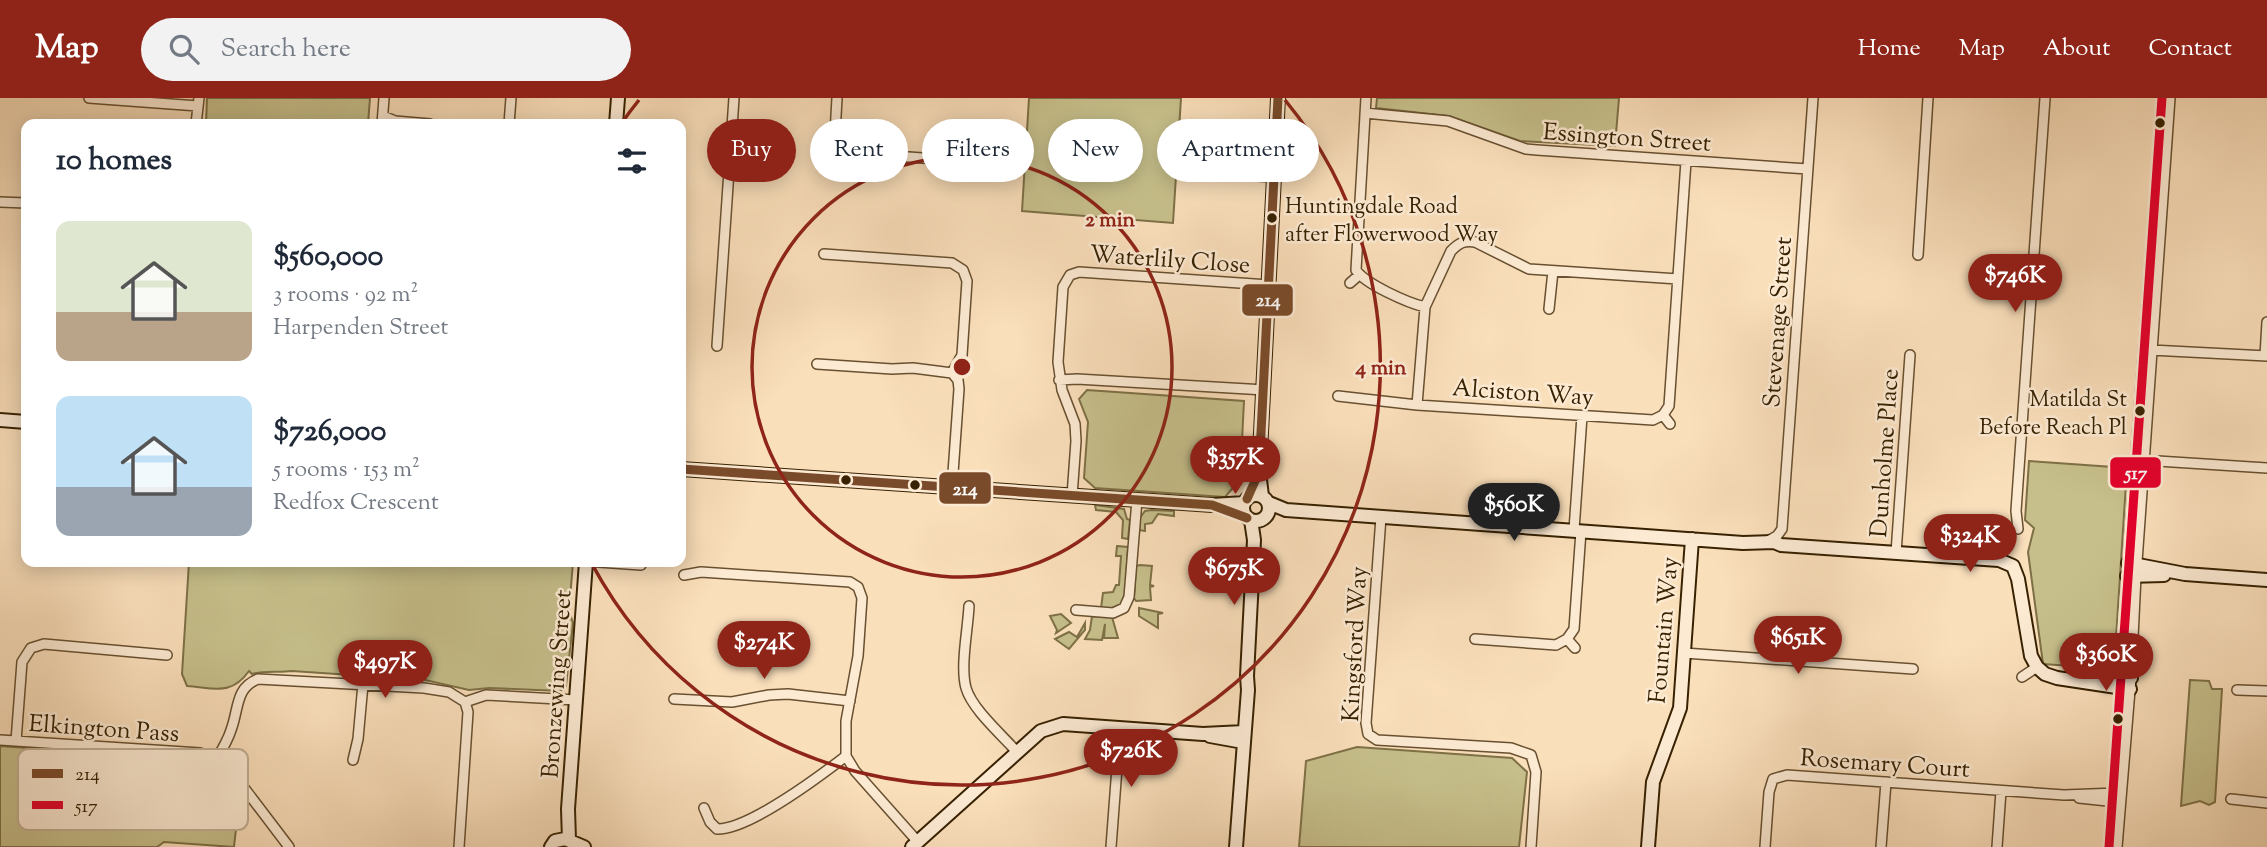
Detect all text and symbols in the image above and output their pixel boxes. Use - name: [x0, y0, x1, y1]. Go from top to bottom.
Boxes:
- search box: [141, 18, 631, 81]
- text: Map: [35, 25, 99, 73]
- icon: search: [165, 30, 203, 68]
- text: Search here: [221, 31, 351, 68]
- text: Home: [1858, 32, 1921, 66]
- text: Map: [1959, 32, 2005, 66]
- text: About: [2043, 32, 2110, 66]
- text: Contact: [2148, 32, 2232, 66]
- street label: Essington Street: [1542, 116, 1712, 162]
- unlabelled marker: [2153, 116, 2167, 130]
- chip: Buy: [707, 119, 796, 182]
- chip: Rent: [810, 119, 908, 182]
- chip: Filters: [922, 119, 1034, 182]
- chip: New: [1048, 119, 1143, 182]
- chip: Apartment: [1157, 119, 1319, 182]
- text: 10 homes: [56, 140, 172, 183]
- icon: filters: [613, 142, 651, 180]
- place label: Huntingdale Road after Flowerwood Way: [1285, 192, 1498, 252]
- text: 2 min: [1085, 206, 1136, 236]
- marker: Huntingdale Road after Flowerwood Way: [1265, 211, 1279, 225]
- text: $560,000: [273, 236, 383, 279]
- street label: Stevenage Street: [1756, 236, 1802, 409]
- street label: Waterlily Close: [1088, 238, 1251, 284]
- icon: home: [112, 249, 196, 333]
- pin: $746K: [1966, 254, 2064, 314]
- text: $746K: [1984, 260, 2046, 293]
- text: 3 rooms · 92 m²: [273, 279, 418, 312]
- line badge: 214: [1241, 283, 1294, 317]
- text: 214: [1256, 288, 1281, 315]
- text: Harpenden Street: [273, 312, 448, 345]
- text: 4 min: [1355, 354, 1407, 384]
- centre of rings: [950, 355, 974, 379]
- street label: Dunholme Place: [1863, 367, 1909, 539]
- street label: Alciston Way: [1451, 372, 1595, 416]
- place label: Matilda St Before Reach Pl: [1979, 385, 2127, 445]
- marker: Matilda St Before Reach Pl: [2133, 404, 2147, 418]
- text: $726,000: [273, 411, 386, 454]
- icon: home: [112, 424, 196, 508]
- pin: $357K: [1186, 436, 1284, 496]
- text: $357K: [1206, 442, 1264, 475]
- text: 5 rooms · 153 m²: [273, 454, 420, 487]
- line badge: 517: [2109, 456, 2162, 489]
- text: 517: [2123, 461, 2148, 488]
- line badge: 214: [938, 471, 992, 505]
- unlabelled marker: [839, 473, 853, 487]
- text: 214: [953, 477, 978, 504]
- unlabelled marker: [908, 478, 922, 492]
- pin: $560K: [1465, 484, 1563, 543]
- text: Redfox Crescent: [273, 487, 439, 520]
- text: $560K: [1484, 489, 1544, 522]
- pin: $324K: [1921, 514, 2019, 574]
- text: $324K: [1940, 520, 2000, 553]
- pin: $675K: [1185, 547, 1283, 607]
- text: $675K: [1204, 553, 1264, 586]
- street label: Fountain Way: [1642, 555, 1688, 705]
- street label: Kingsford Way: [1335, 565, 1377, 723]
- street label: Bronzewing Street: [534, 589, 582, 780]
- pin: $651K: [1749, 616, 1847, 676]
- pin: $274K: [715, 622, 813, 681]
- text: $651K: [1770, 622, 1826, 655]
- text: $274K: [733, 627, 795, 660]
- pin: $360K: [2057, 634, 2155, 693]
- text: $360K: [2075, 639, 2137, 672]
- pin: $497K: [336, 640, 434, 700]
- text: $497K: [354, 646, 417, 679]
- street label: Elkington Pass: [27, 708, 180, 752]
- unlabelled marker: [2111, 712, 2125, 726]
- pin: $726K: [1082, 730, 1180, 789]
- text: $726K: [1100, 735, 1162, 768]
- street label: Rosemary Court: [1799, 742, 1971, 788]
- legend: [18, 749, 248, 830]
- text: 214: [75, 762, 100, 789]
- text: 517: [74, 794, 98, 821]

